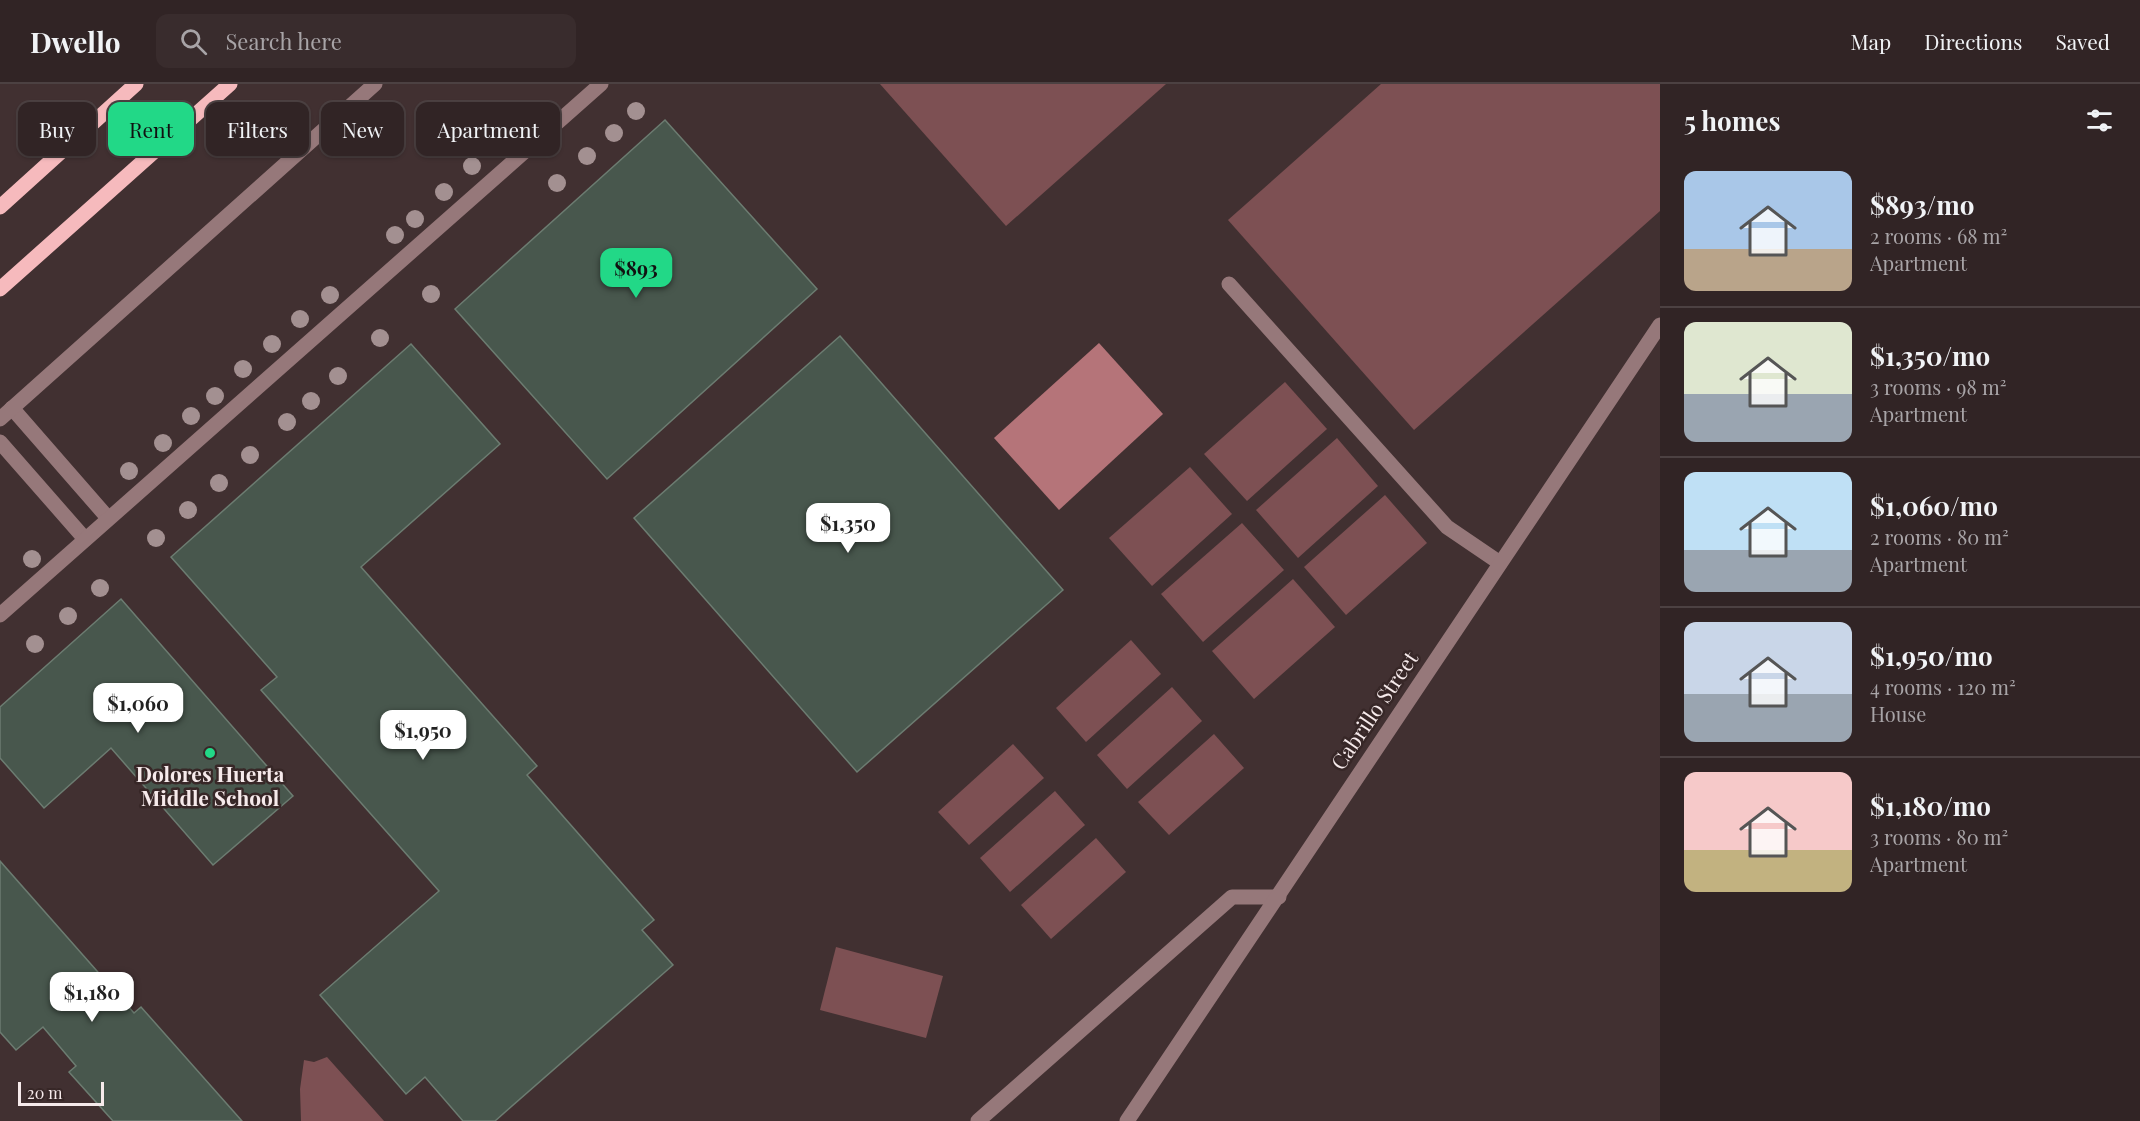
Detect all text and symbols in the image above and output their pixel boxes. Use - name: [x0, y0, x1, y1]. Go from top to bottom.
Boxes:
- search box: [156, 14, 576, 68]
- text: Dwello: [30, 23, 120, 60]
- icon: search: [177, 25, 210, 58]
- text: Search here: [225, 26, 342, 56]
- text: Map: [1850, 27, 1891, 55]
- text: Directions: [1924, 27, 2022, 55]
- text: Saved: [2055, 27, 2110, 55]
- chip: Buy: [18, 102, 96, 156]
- chip: Rent: [108, 102, 194, 156]
- chip: Filters: [206, 102, 309, 156]
- chip: New: [321, 102, 404, 156]
- chip: Apartment: [416, 102, 560, 156]
- text: 5 homes: [1684, 103, 1780, 138]
- icon: filters: [2083, 104, 2116, 137]
- text: $893/mo: [1870, 187, 1974, 222]
- icon: home: [1732, 195, 1804, 267]
- text: 2 rooms · 68 m²: [1870, 222, 2007, 249]
- pin: $893: [600, 248, 672, 299]
- text: Apartment: [1870, 249, 1967, 276]
- text: $893: [614, 254, 658, 281]
- text: $1,350/mo: [1870, 338, 1990, 373]
- icon: home: [1732, 346, 1804, 418]
- text: 3 rooms · 98 m²: [1870, 373, 2006, 400]
- text: Apartment: [1870, 400, 1967, 427]
- text: $1,060/mo: [1870, 488, 1998, 523]
- icon: home: [1732, 496, 1804, 568]
- pin: $1,350: [799, 503, 897, 554]
- text: $1,350: [820, 509, 876, 536]
- text: 2 rooms · 80 m²: [1870, 523, 2009, 550]
- text: Apartment: [1870, 550, 1967, 577]
- text: $1,950/mo: [1870, 638, 1993, 673]
- street label: Cabrillo Street: [1323, 645, 1424, 775]
- icon: home: [1732, 646, 1804, 718]
- text: 4 rooms · 120 m²: [1870, 673, 2016, 700]
- pin: $1,060: [89, 683, 187, 734]
- text: $1,060: [107, 689, 169, 716]
- text: House: [1870, 700, 1926, 727]
- pin: $1,950: [374, 710, 472, 761]
- text: $1,950: [394, 716, 452, 743]
- marker: Dolores Huerta Middle School: [203, 746, 217, 760]
- place label: Dolores Huerta Middle School: [136, 759, 284, 811]
- text: $1,180/mo: [1870, 788, 1991, 823]
- icon: home: [1732, 796, 1804, 868]
- text: 3 rooms · 80 m²: [1870, 823, 2008, 850]
- text: Apartment: [1870, 850, 1967, 877]
- pin: $1,180: [43, 972, 141, 1023]
- text: $1,180: [64, 978, 120, 1005]
- scale bar: [18, 1079, 104, 1106]
- text: 20 m: [27, 1082, 62, 1103]

